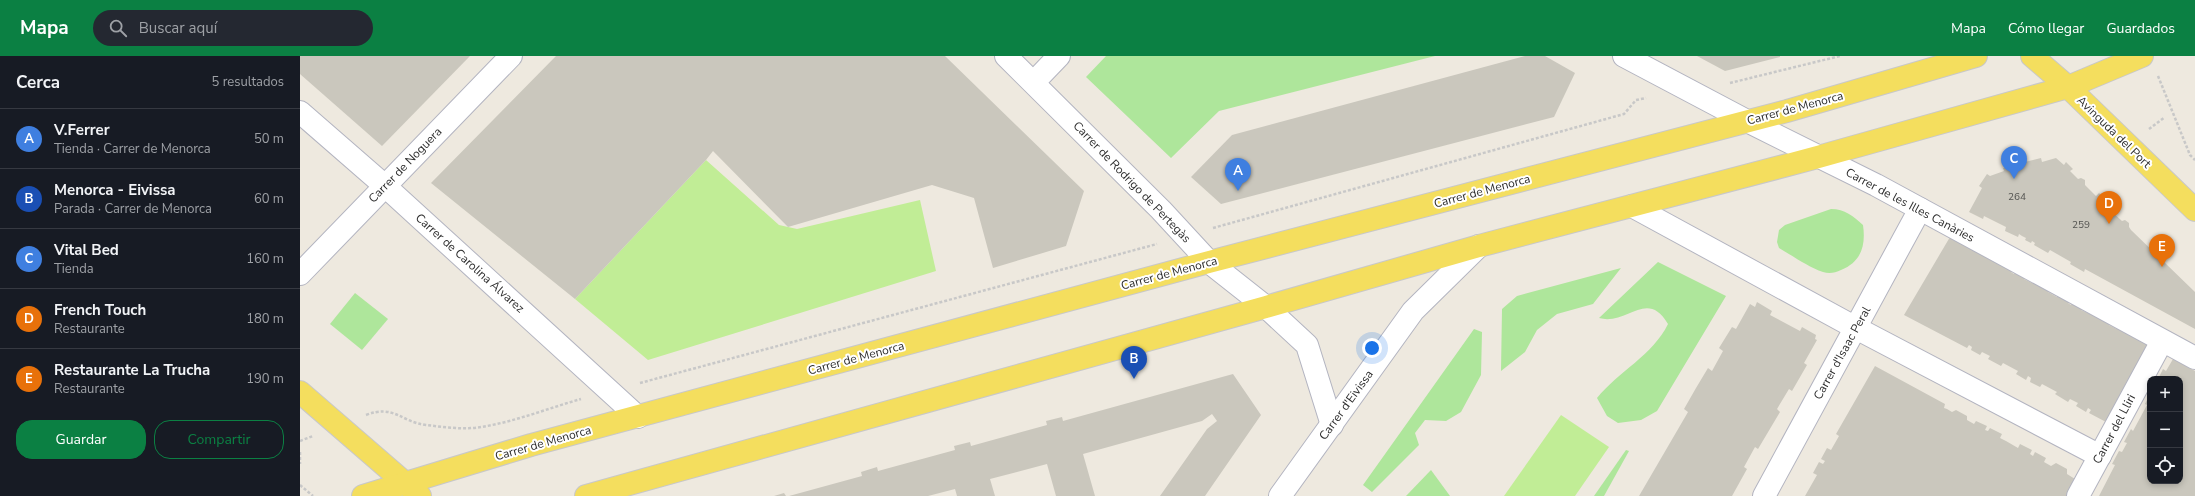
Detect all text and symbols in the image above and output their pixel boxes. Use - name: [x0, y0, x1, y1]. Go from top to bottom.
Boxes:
- search box: [93, 10, 373, 46]
- text: Mapa: [20, 15, 69, 41]
- icon: search: [107, 17, 129, 39]
- text: Buscar aquí: [139, 18, 217, 38]
- text: Mapa: [1951, 19, 1986, 38]
- text: Cómo llegar: [2008, 19, 2084, 38]
- text: Guardados: [2106, 19, 2175, 38]
- text: Cerca: [16, 71, 60, 94]
- text: 5 resultados: [212, 73, 284, 91]
- street label: Carrer de Menorca: [1745, 87, 1845, 129]
- street label: Avinguda del Port: [2073, 92, 2155, 172]
- street label: Carrer de Rodrigo de Pertegàs: [1070, 118, 1194, 246]
- text: V.Ferrer: [54, 120, 110, 140]
- street label: Carrer de Noguera: [365, 124, 445, 206]
- text: A: [24, 130, 34, 148]
- text: 50 m: [254, 130, 284, 148]
- text: Tienda · Carrer de Menorca: [54, 140, 211, 158]
- pin: C: [2001, 146, 2027, 179]
- pin: A: [1225, 158, 1251, 191]
- street label: Carrer de les Illes Canàries: [1843, 164, 1977, 246]
- street label: Carrer de Menorca: [1432, 170, 1532, 212]
- text: Menorca - Eivissa: [54, 180, 176, 200]
- text: B: [25, 190, 33, 208]
- text: 60 m: [254, 190, 284, 208]
- house number: 264: [2008, 190, 2026, 204]
- pin: D: [2096, 191, 2122, 224]
- text: Parada · Carrer de Menorca: [54, 200, 212, 218]
- street label: Carrer de Carolina Álvarez: [412, 210, 528, 317]
- house number: 259: [2072, 218, 2090, 232]
- pin: E: [2149, 234, 2175, 267]
- text: Vital Bed: [54, 240, 119, 260]
- text: C: [25, 250, 33, 268]
- text: 160 m: [246, 250, 284, 268]
- street label: Carrer de Menorca: [1119, 252, 1219, 294]
- text: Tienda: [54, 260, 94, 278]
- text: French Touch: [54, 300, 146, 320]
- street label: Carrer d'Isaac Peral: [1810, 303, 1874, 402]
- text: D: [24, 310, 34, 328]
- text: 180 m: [246, 310, 284, 328]
- text: Restaurante: [54, 320, 125, 338]
- street label: Carrer de Menorca: [806, 337, 906, 379]
- your location: [1362, 338, 1382, 358]
- pin: B: [1121, 346, 1147, 379]
- text: Restaurante La Trucha: [54, 360, 210, 380]
- street label: Carrer d'Eivissa: [1315, 367, 1377, 443]
- text: E: [25, 370, 33, 388]
- text: 190 m: [246, 370, 284, 388]
- map controls: [2147, 376, 2183, 484]
- button: +: [2147, 376, 2183, 412]
- text: Restaurante: [54, 380, 125, 398]
- street label: Carrer del Lliri: [2089, 391, 2139, 467]
- button: −: [2147, 412, 2183, 448]
- button: Guardar: [16, 420, 146, 459]
- button: Compartir: [154, 420, 284, 459]
- street label: Carrer de Menorca: [493, 422, 593, 464]
- button: locate: [2147, 448, 2183, 484]

